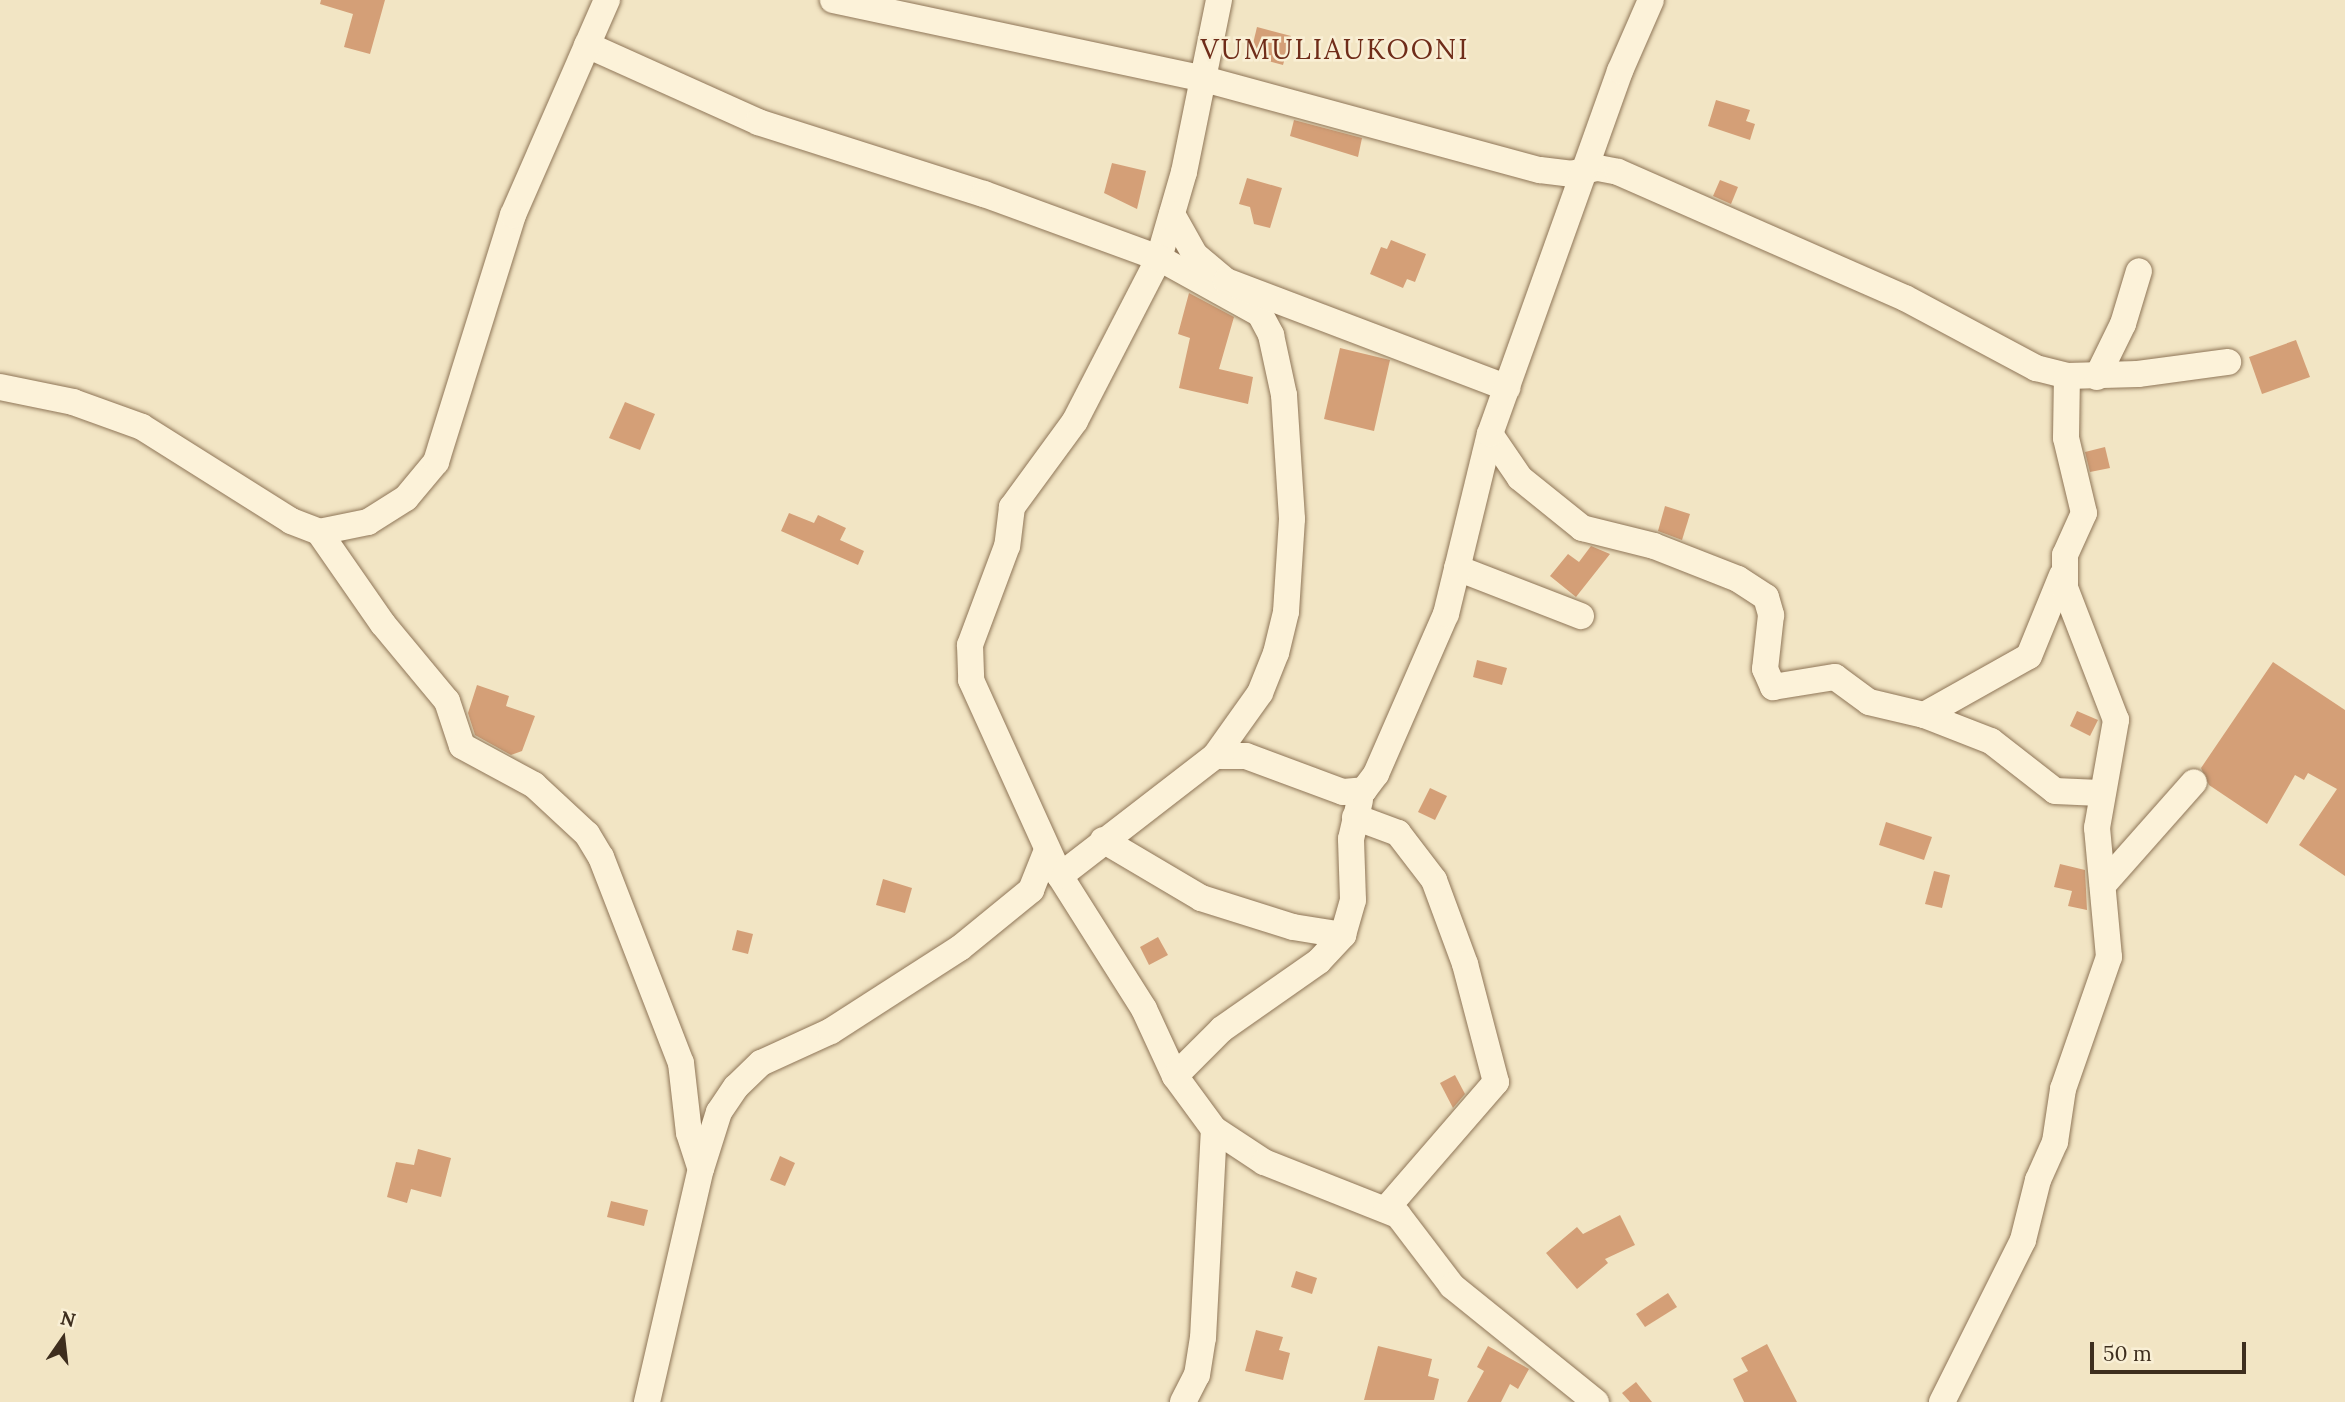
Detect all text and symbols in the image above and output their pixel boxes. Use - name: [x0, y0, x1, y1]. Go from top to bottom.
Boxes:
- district label: VUMULIAUKOONI: [1202, 32, 1468, 66]
- north arrow: [28, 1304, 98, 1374]
- text: N: [58, 1305, 78, 1332]
- scale bar: [2093, 1328, 2249, 1372]
- text: 50 m: [2103, 1340, 2152, 1367]

